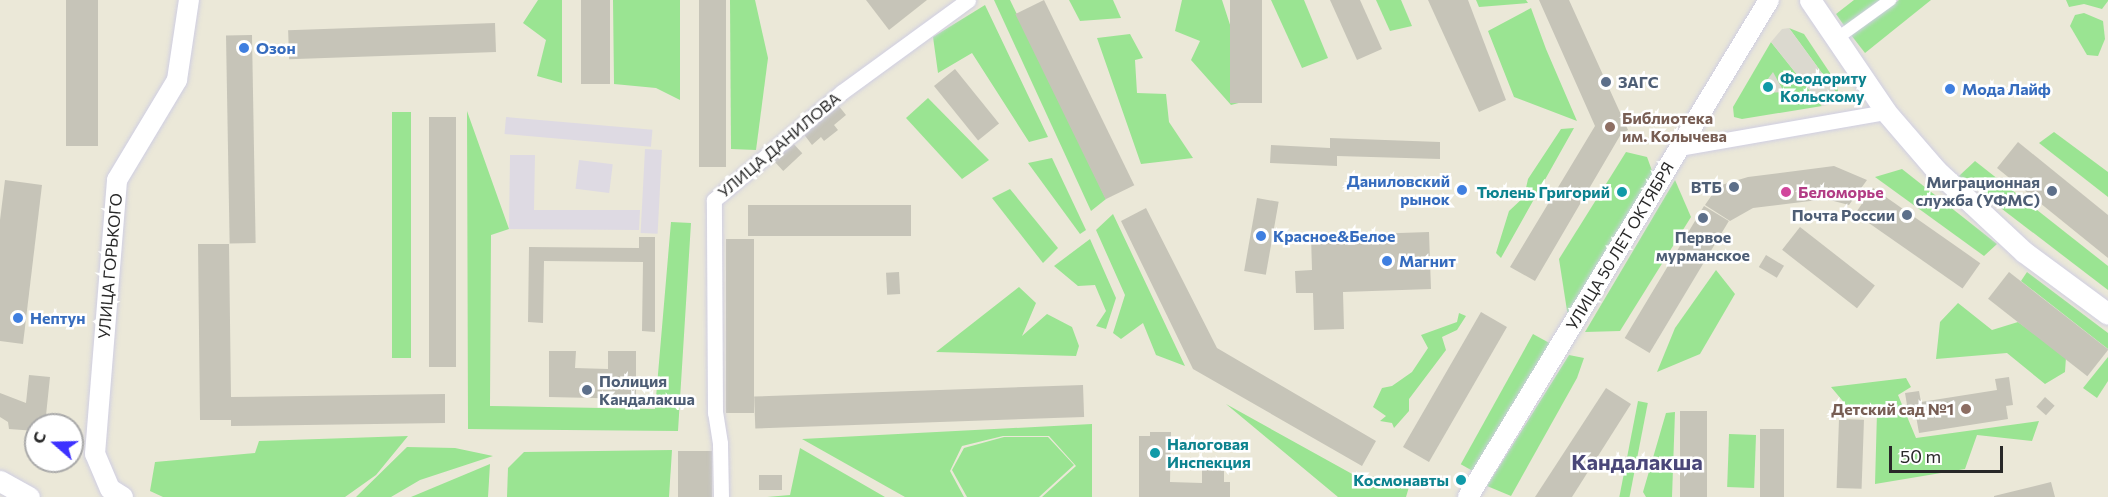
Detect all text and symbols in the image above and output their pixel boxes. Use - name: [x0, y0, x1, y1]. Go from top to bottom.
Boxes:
- place label: Озон: [256, 38, 296, 58]
- marker: Озон: [237, 41, 251, 55]
- place label: Феодориту Кольскому: [1780, 68, 1867, 106]
- place label: ЗАГС: [1618, 72, 1659, 92]
- marker: ЗАГС: [1599, 75, 1613, 89]
- place label: Мода Лайф: [1962, 79, 2051, 99]
- marker: Феодориту Кольскому: [1761, 80, 1775, 94]
- marker: Мода Лайф: [1943, 82, 1957, 96]
- street label: УЛИЦА ДАНИЛОВА: [714, 88, 844, 202]
- place label: Библиотека им. Колычева: [1622, 108, 1727, 146]
- marker: Библиотека им. Колычева: [1603, 120, 1617, 134]
- street label: УЛИЦА 50 ЛЕТ ОКТЯБРЯ: [1562, 158, 1678, 334]
- place label: Даниловский рынок: [1347, 171, 1450, 209]
- place label: Миграционная служба (УФМС): [1916, 172, 2040, 210]
- place label: ВТБ: [1691, 177, 1722, 197]
- marker: ВТБ: [1727, 180, 1741, 194]
- place label: Тюлень Григорий: [1477, 182, 1610, 202]
- place label: Беломорье: [1798, 182, 1884, 202]
- marker: Даниловский рынок: [1455, 183, 1469, 197]
- marker: Миграционная служба (УФМС): [2045, 184, 2059, 198]
- marker: Тюлень Григорий: [1615, 185, 1629, 199]
- marker: Беломорье: [1779, 185, 1793, 199]
- street label: УЛИЦА ГОРЬКОГО: [94, 192, 126, 340]
- place label: Почта России: [1792, 205, 1895, 225]
- marker: Почта России: [1900, 208, 1914, 222]
- marker: Первое мурманское: [1696, 211, 1710, 225]
- place label: Красное&Белое: [1273, 226, 1396, 246]
- place label: Первое мурманское: [1656, 227, 1750, 265]
- marker: Красное&Белое: [1254, 229, 1268, 243]
- place label: Магнит: [1399, 251, 1456, 271]
- marker: Магнит: [1380, 254, 1394, 268]
- place label: Нептун: [30, 308, 85, 328]
- marker: Нептун: [11, 311, 25, 325]
- place label: Полиция Кандалакша: [599, 371, 695, 409]
- marker: Полиция Кандалакша: [580, 383, 594, 397]
- place label: Детский сад №1: [1831, 399, 1954, 419]
- marker: Детский сад №1: [1959, 402, 1973, 416]
- north arrow: [24, 413, 84, 473]
- text: С: [28, 429, 49, 446]
- place label: Налоговая Инспекция: [1167, 434, 1251, 472]
- scale bar: [1892, 434, 2006, 472]
- text: 50 m: [1900, 445, 1941, 467]
- marker: Налоговая Инспекция: [1148, 446, 1162, 460]
- district label: Кандалакша: [1571, 449, 1703, 475]
- place label: Космонавты: [1353, 470, 1449, 490]
- marker: Космонавты: [1454, 473, 1468, 487]

